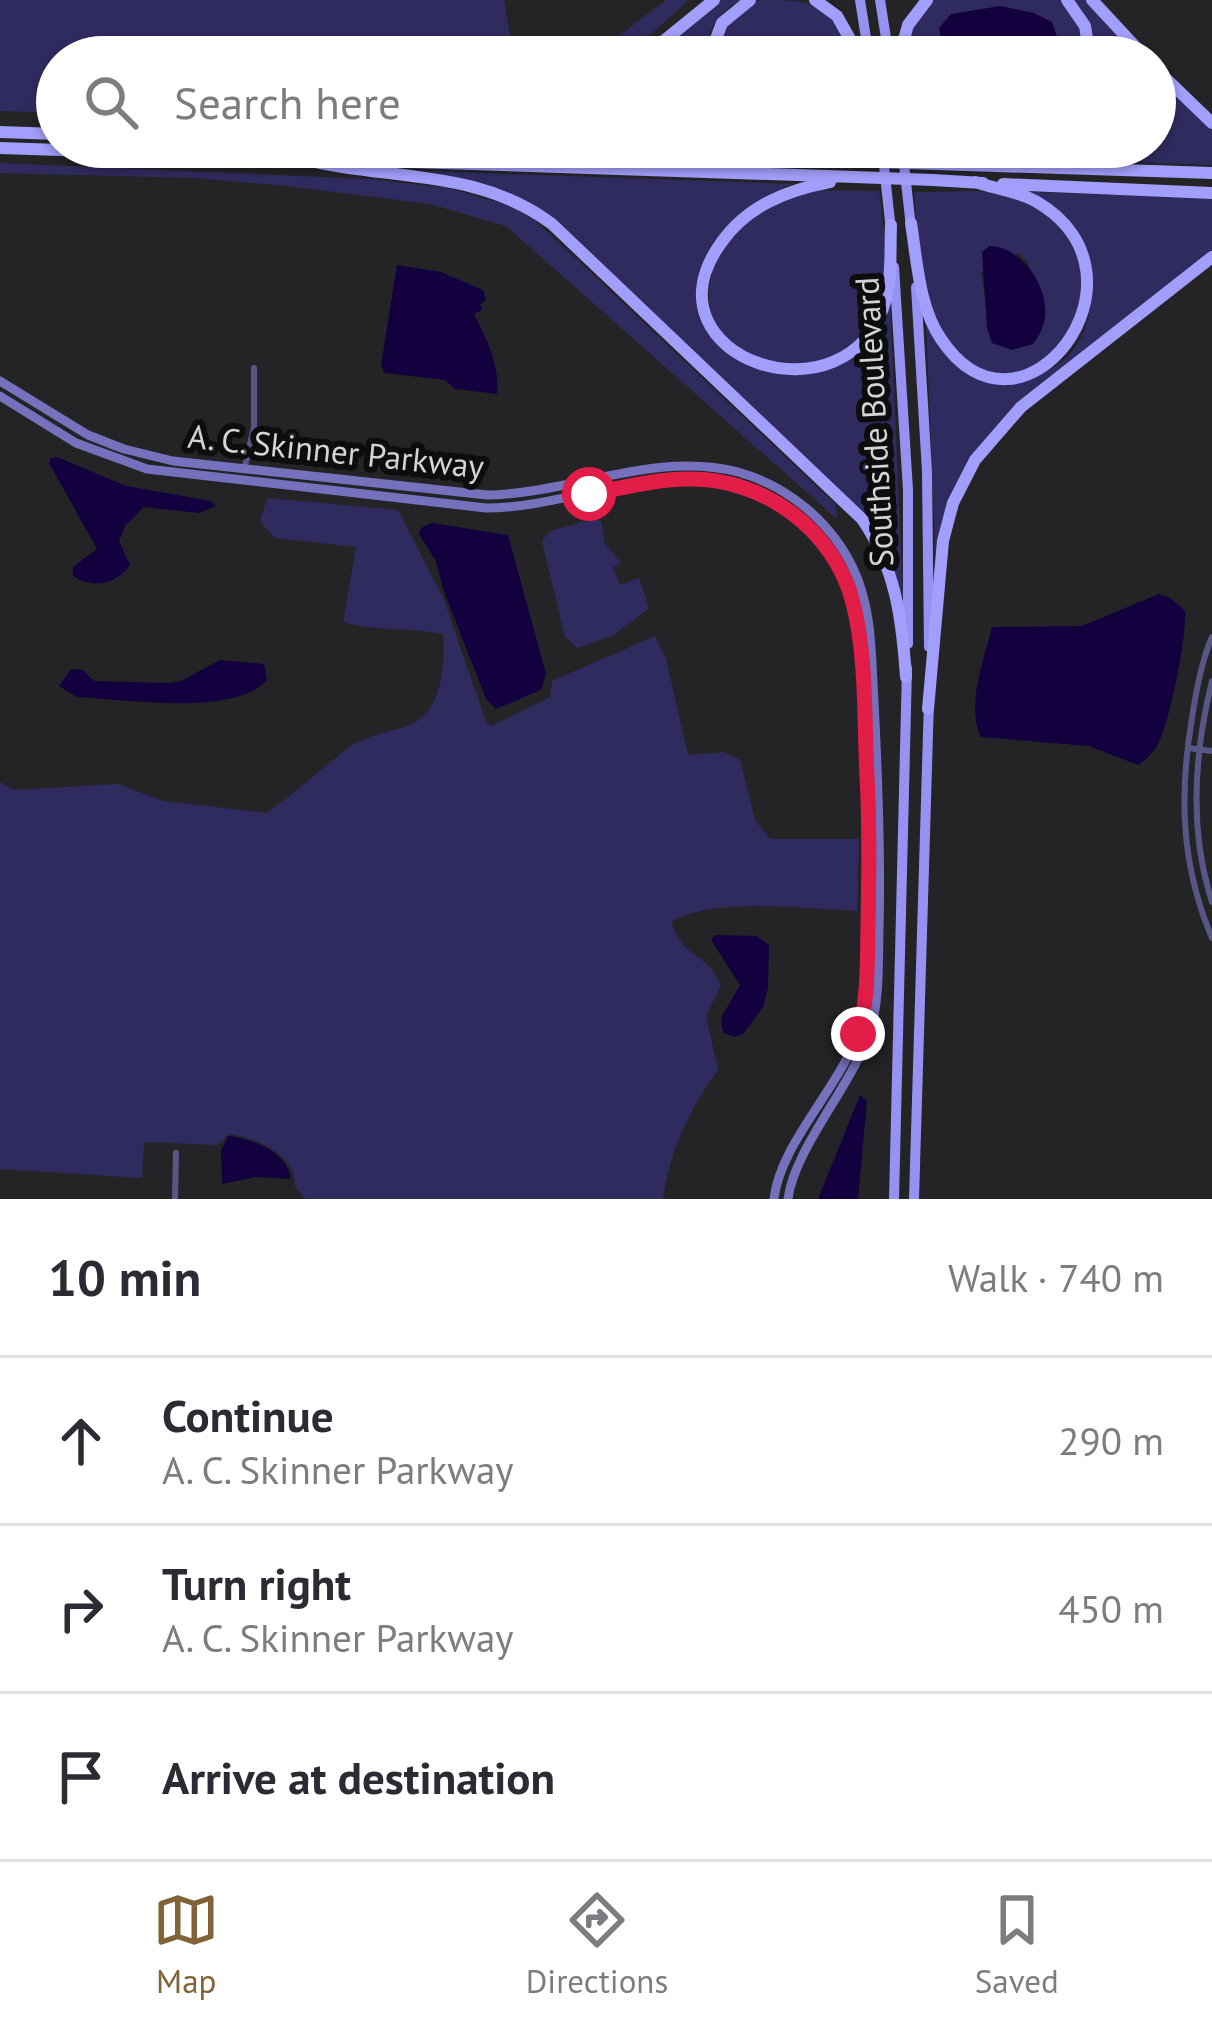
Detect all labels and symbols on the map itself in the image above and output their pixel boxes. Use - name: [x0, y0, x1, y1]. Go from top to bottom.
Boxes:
- street label: Southside Boulevard: [844, 276, 903, 568]
- street label: A. C. Skinner Parkway: [186, 414, 487, 487]
- route start: [562, 467, 616, 521]
- route end: [831, 1007, 885, 1061]

